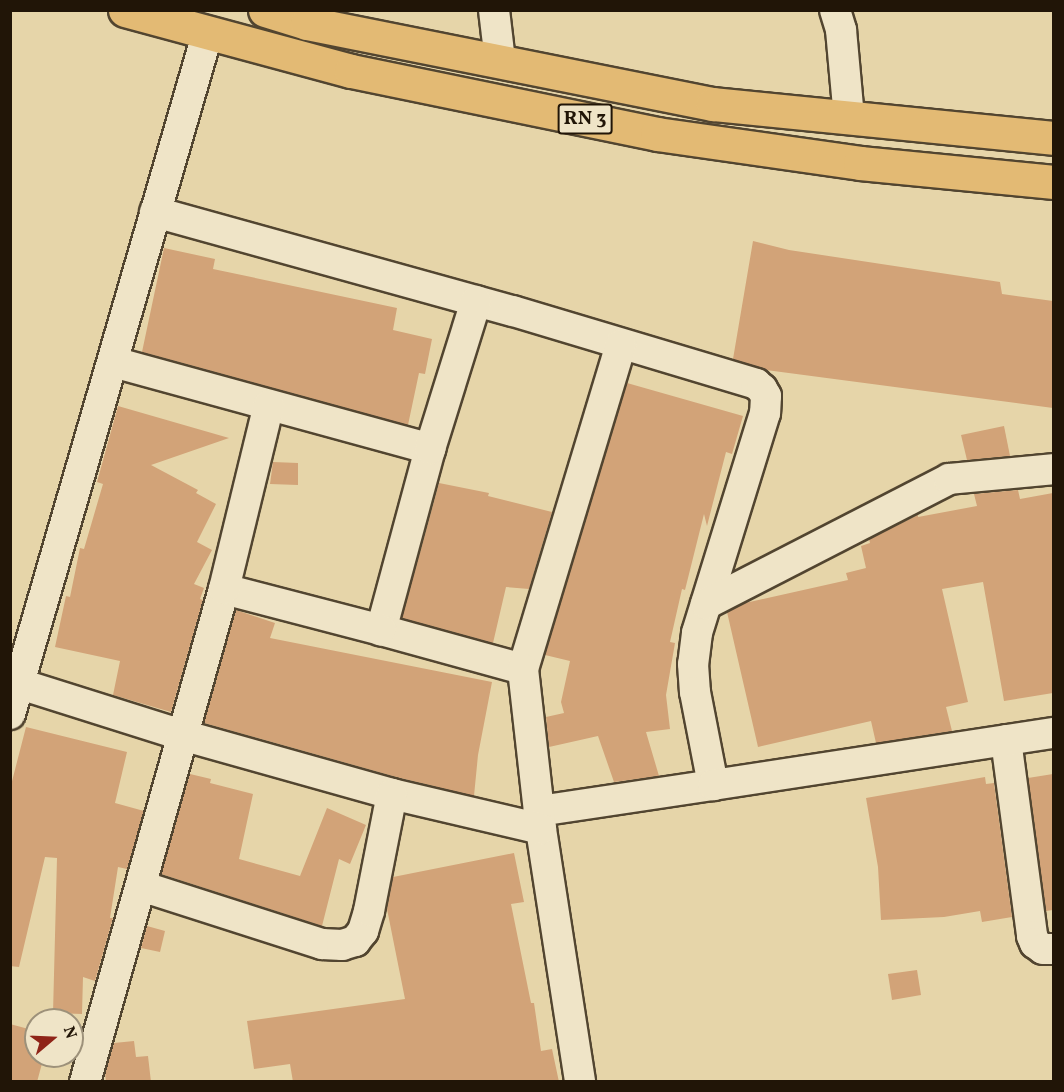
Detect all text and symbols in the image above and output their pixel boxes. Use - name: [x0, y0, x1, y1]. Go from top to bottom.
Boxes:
- road number: RN 3: [556, 102, 614, 136]
- north arrow: [24, 1008, 84, 1068]
- text: N: [57, 1024, 81, 1042]

